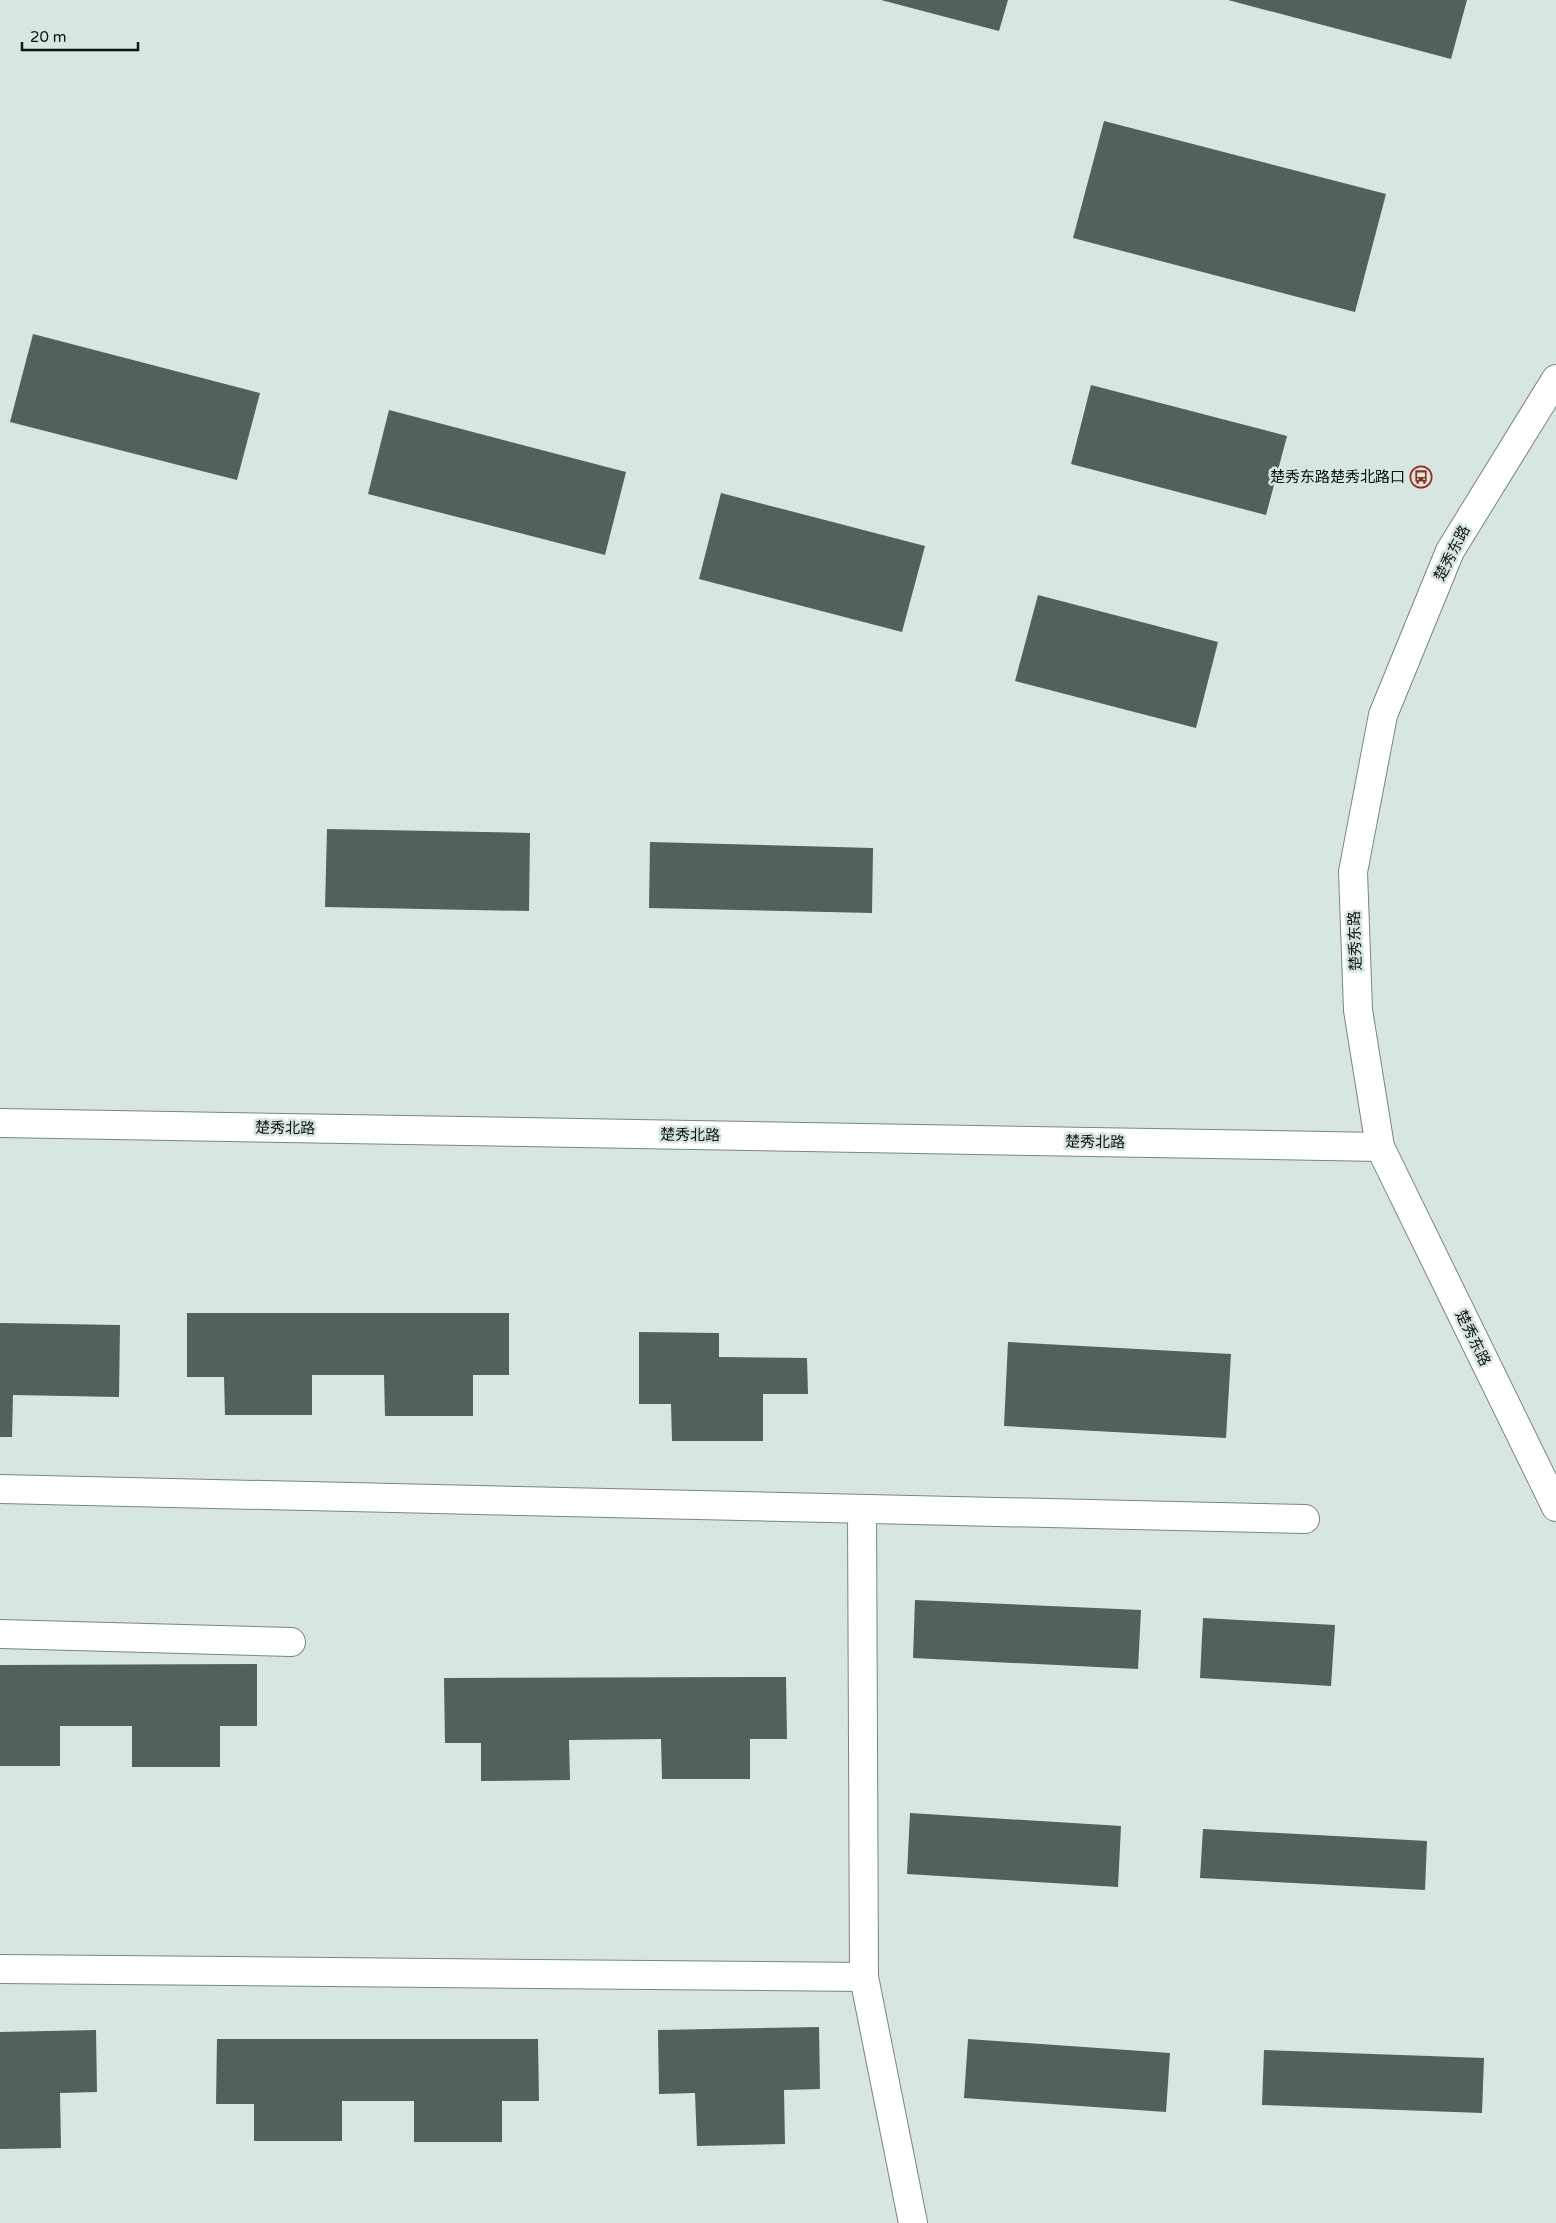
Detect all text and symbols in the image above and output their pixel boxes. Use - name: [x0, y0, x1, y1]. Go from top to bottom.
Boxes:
- scale bar: [22, 20, 139, 52]
- text: 20 m: [30, 28, 67, 46]
- bus stop icon: 楚秀东路楚秀北路口: [1409, 465, 1433, 489]
- place label: 楚秀东路楚秀北路口: [1270, 468, 1405, 486]
- street label: 楚秀东路: [1430, 522, 1474, 584]
- street label: 楚秀东路: [1345, 911, 1365, 971]
- street label: 楚秀北路: [255, 1118, 315, 1138]
- street label: 楚秀北路: [660, 1125, 720, 1145]
- street label: 楚秀北路: [1065, 1132, 1125, 1152]
- street label: 楚秀东路: [1452, 1307, 1494, 1369]

